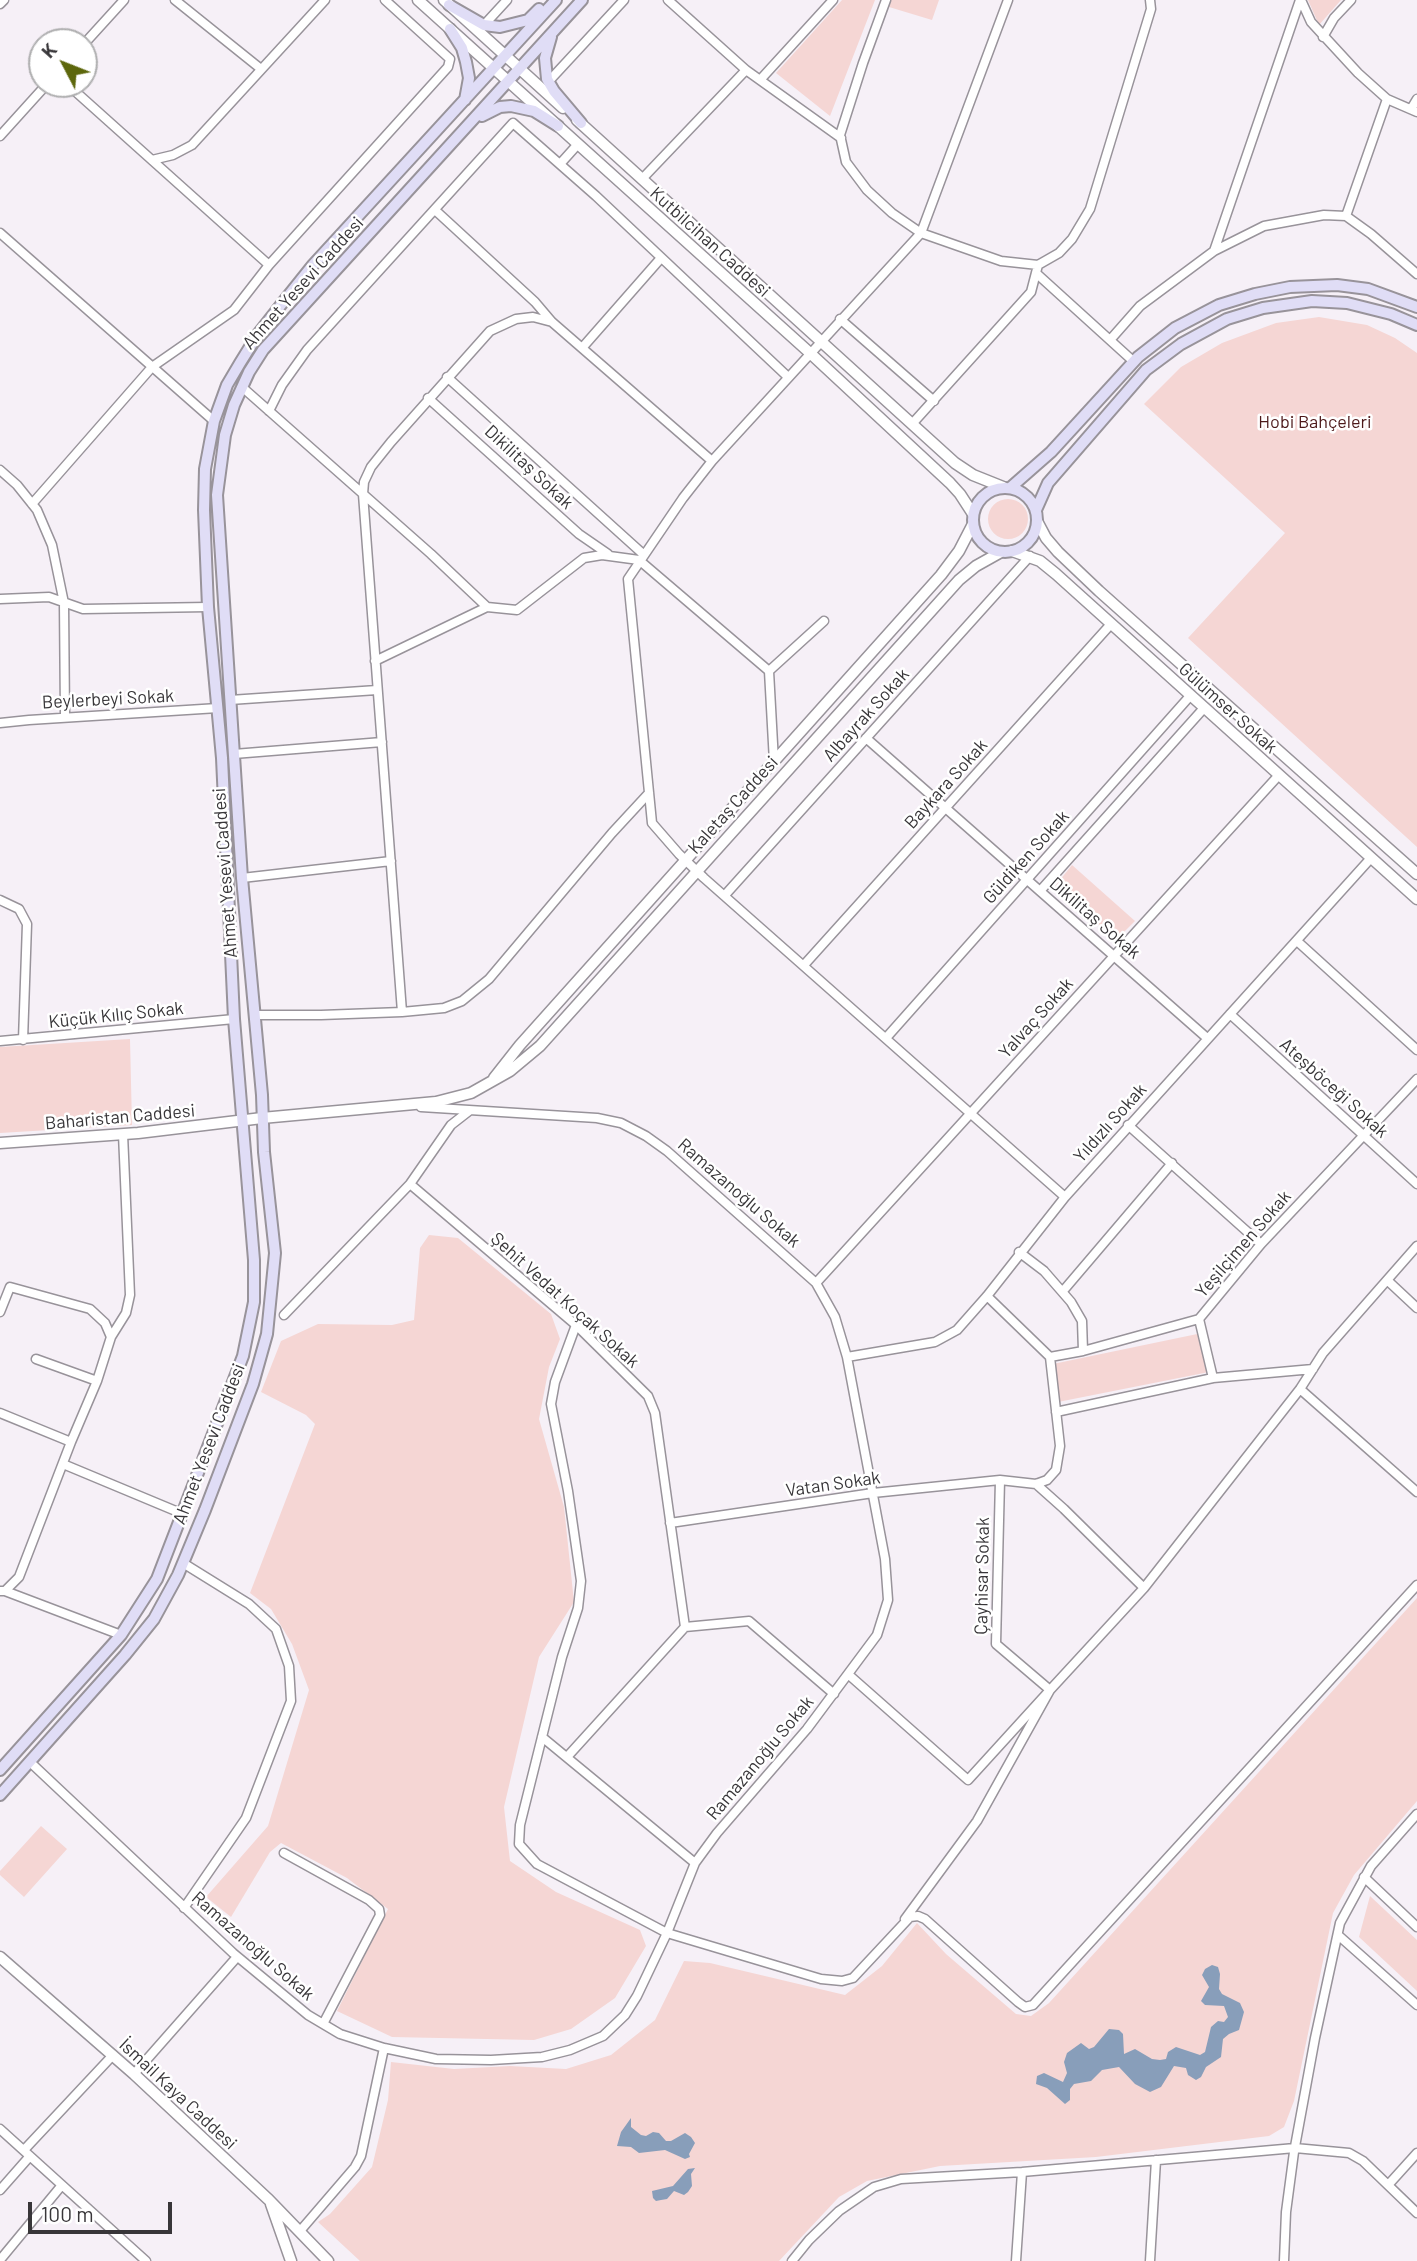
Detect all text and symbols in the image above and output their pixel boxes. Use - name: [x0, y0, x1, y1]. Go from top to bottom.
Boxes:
- north arrow: [28, 28, 98, 98]
- text: K: [36, 38, 61, 62]
- street label: Kutbilcihan Caddesi: [645, 182, 775, 302]
- street label: Ahmet Yesevi Caddesi: [238, 212, 368, 354]
- park label: Hobi Bahçeleri: [1258, 411, 1372, 433]
- street label: Dikilitaş Sokak: [480, 420, 578, 514]
- street label: Gülümser Sokak: [1174, 658, 1282, 758]
- street label: Albayrak Sokak: [818, 664, 914, 766]
- street label: Beylerbeyi Sokak: [41, 685, 175, 713]
- street label: Baykara Sokak: [900, 735, 992, 833]
- street label: Kaletaş Caddesi: [683, 752, 783, 858]
- street label: Ahmet Yesevi Caddesi: [208, 787, 242, 959]
- street label: Güldiken Sokak: [978, 806, 1074, 908]
- street label: Dikilitaş Sokak: [1045, 873, 1145, 963]
- street label: Yalvaç Sokak: [994, 973, 1078, 1063]
- street label: Küçük Kılıç Sokak: [47, 997, 185, 1033]
- street label: Ateşböceği Sokak: [1275, 1034, 1393, 1142]
- street label: Yıldızlı Sokak: [1069, 1079, 1151, 1167]
- street label: Baharistan Caddesi: [44, 1100, 196, 1134]
- street label: Ramazanoğlu Sokak: [673, 1134, 805, 1252]
- street label: Yeşilçimen Sokak: [1191, 1186, 1295, 1302]
- street label: Şehit Vedat Koçak Sokak: [486, 1228, 644, 1372]
- street label: Ahmet Yesevi Caddesi: [168, 1360, 250, 1528]
- street label: Vatan Sokak: [784, 1467, 882, 1501]
- street label: Çayhisar Sokak: [970, 1517, 994, 1635]
- street label: Ramazanoğlu Sokak: [702, 1692, 818, 1824]
- street label: Ramazanoğlu Sokak: [187, 1887, 319, 2005]
- street label: İsmail Kaya Caddesi: [115, 2034, 241, 2154]
- scale bar: [32, 2188, 175, 2232]
- text: 100 m: [41, 2201, 94, 2226]

